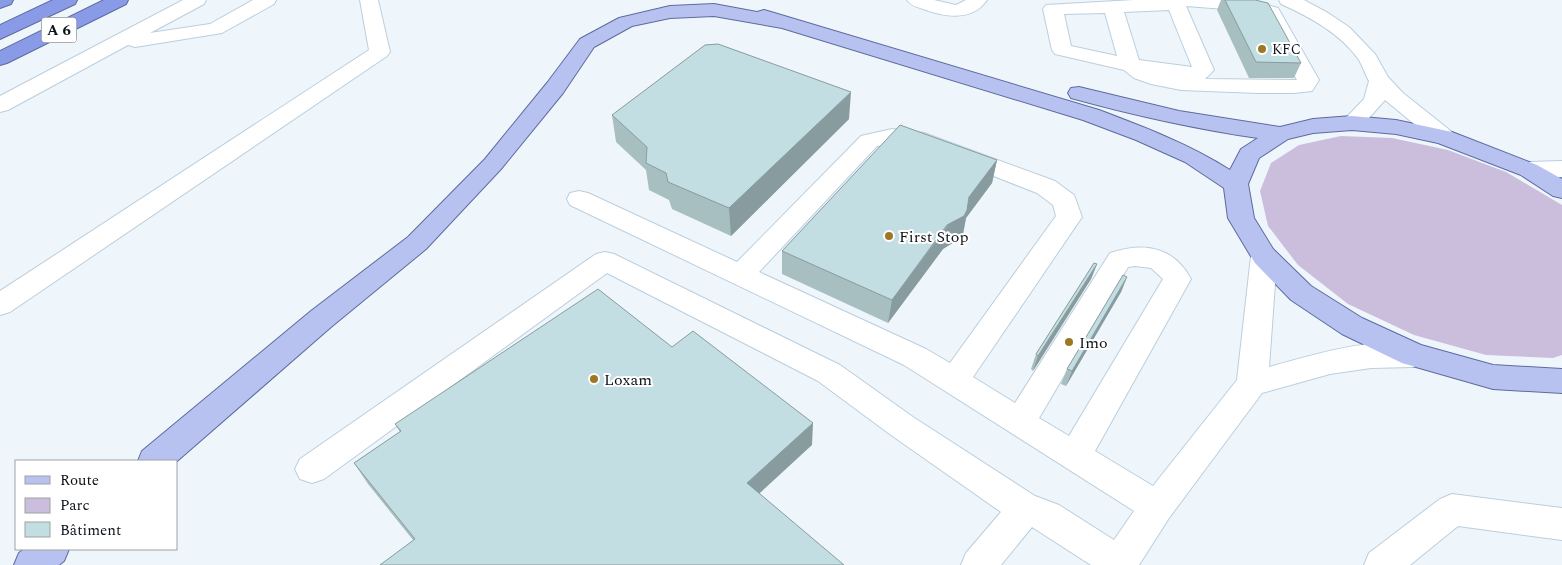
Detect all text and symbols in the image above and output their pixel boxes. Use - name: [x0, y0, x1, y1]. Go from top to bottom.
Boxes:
- road number: A 6: [42, 18, 76, 42]
- place label: KFC: [1272, 39, 1301, 60]
- marker: KFC: [1256, 43, 1268, 55]
- place label: First Stop: [899, 225, 968, 249]
- marker: First Stop: [883, 230, 895, 242]
- place label: Imo: [1079, 331, 1108, 355]
- marker: Imo: [1063, 336, 1075, 348]
- place label: Loxam: [604, 368, 652, 392]
- marker: Loxam: [588, 373, 600, 385]
- legend: [15, 460, 178, 550]
- text: Route: [60, 469, 99, 492]
- text: Parc: [60, 494, 90, 517]
- text: Bâtiment: [60, 519, 121, 542]

